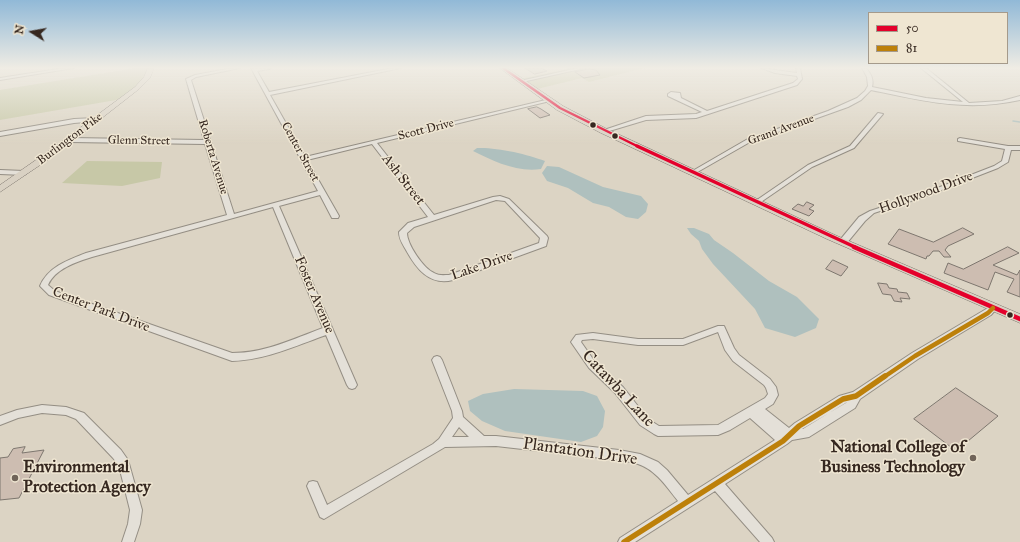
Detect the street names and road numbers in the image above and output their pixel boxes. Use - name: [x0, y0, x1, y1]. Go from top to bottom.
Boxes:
- street label: Burlington Pike: [35, 110, 105, 168]
- street label: Grand Avenue: [746, 111, 816, 149]
- street label: Scott Drive: [397, 116, 455, 144]
- street label: Roberta Avenue: [195, 118, 231, 196]
- street label: Center Street: [278, 120, 322, 184]
- street label: Glenn Street: [108, 133, 170, 149]
- street label: Ash Street: [378, 151, 428, 209]
- street label: Hollywood Drive: [877, 168, 975, 218]
- street label: Lake Drive: [449, 248, 515, 284]
- street label: Foster Avenue: [290, 254, 338, 336]
- street label: Center Park Drive: [50, 284, 152, 336]
- street label: Catawba Lane: [577, 346, 659, 432]
- street label: Plantation Drive: [521, 434, 639, 470]

